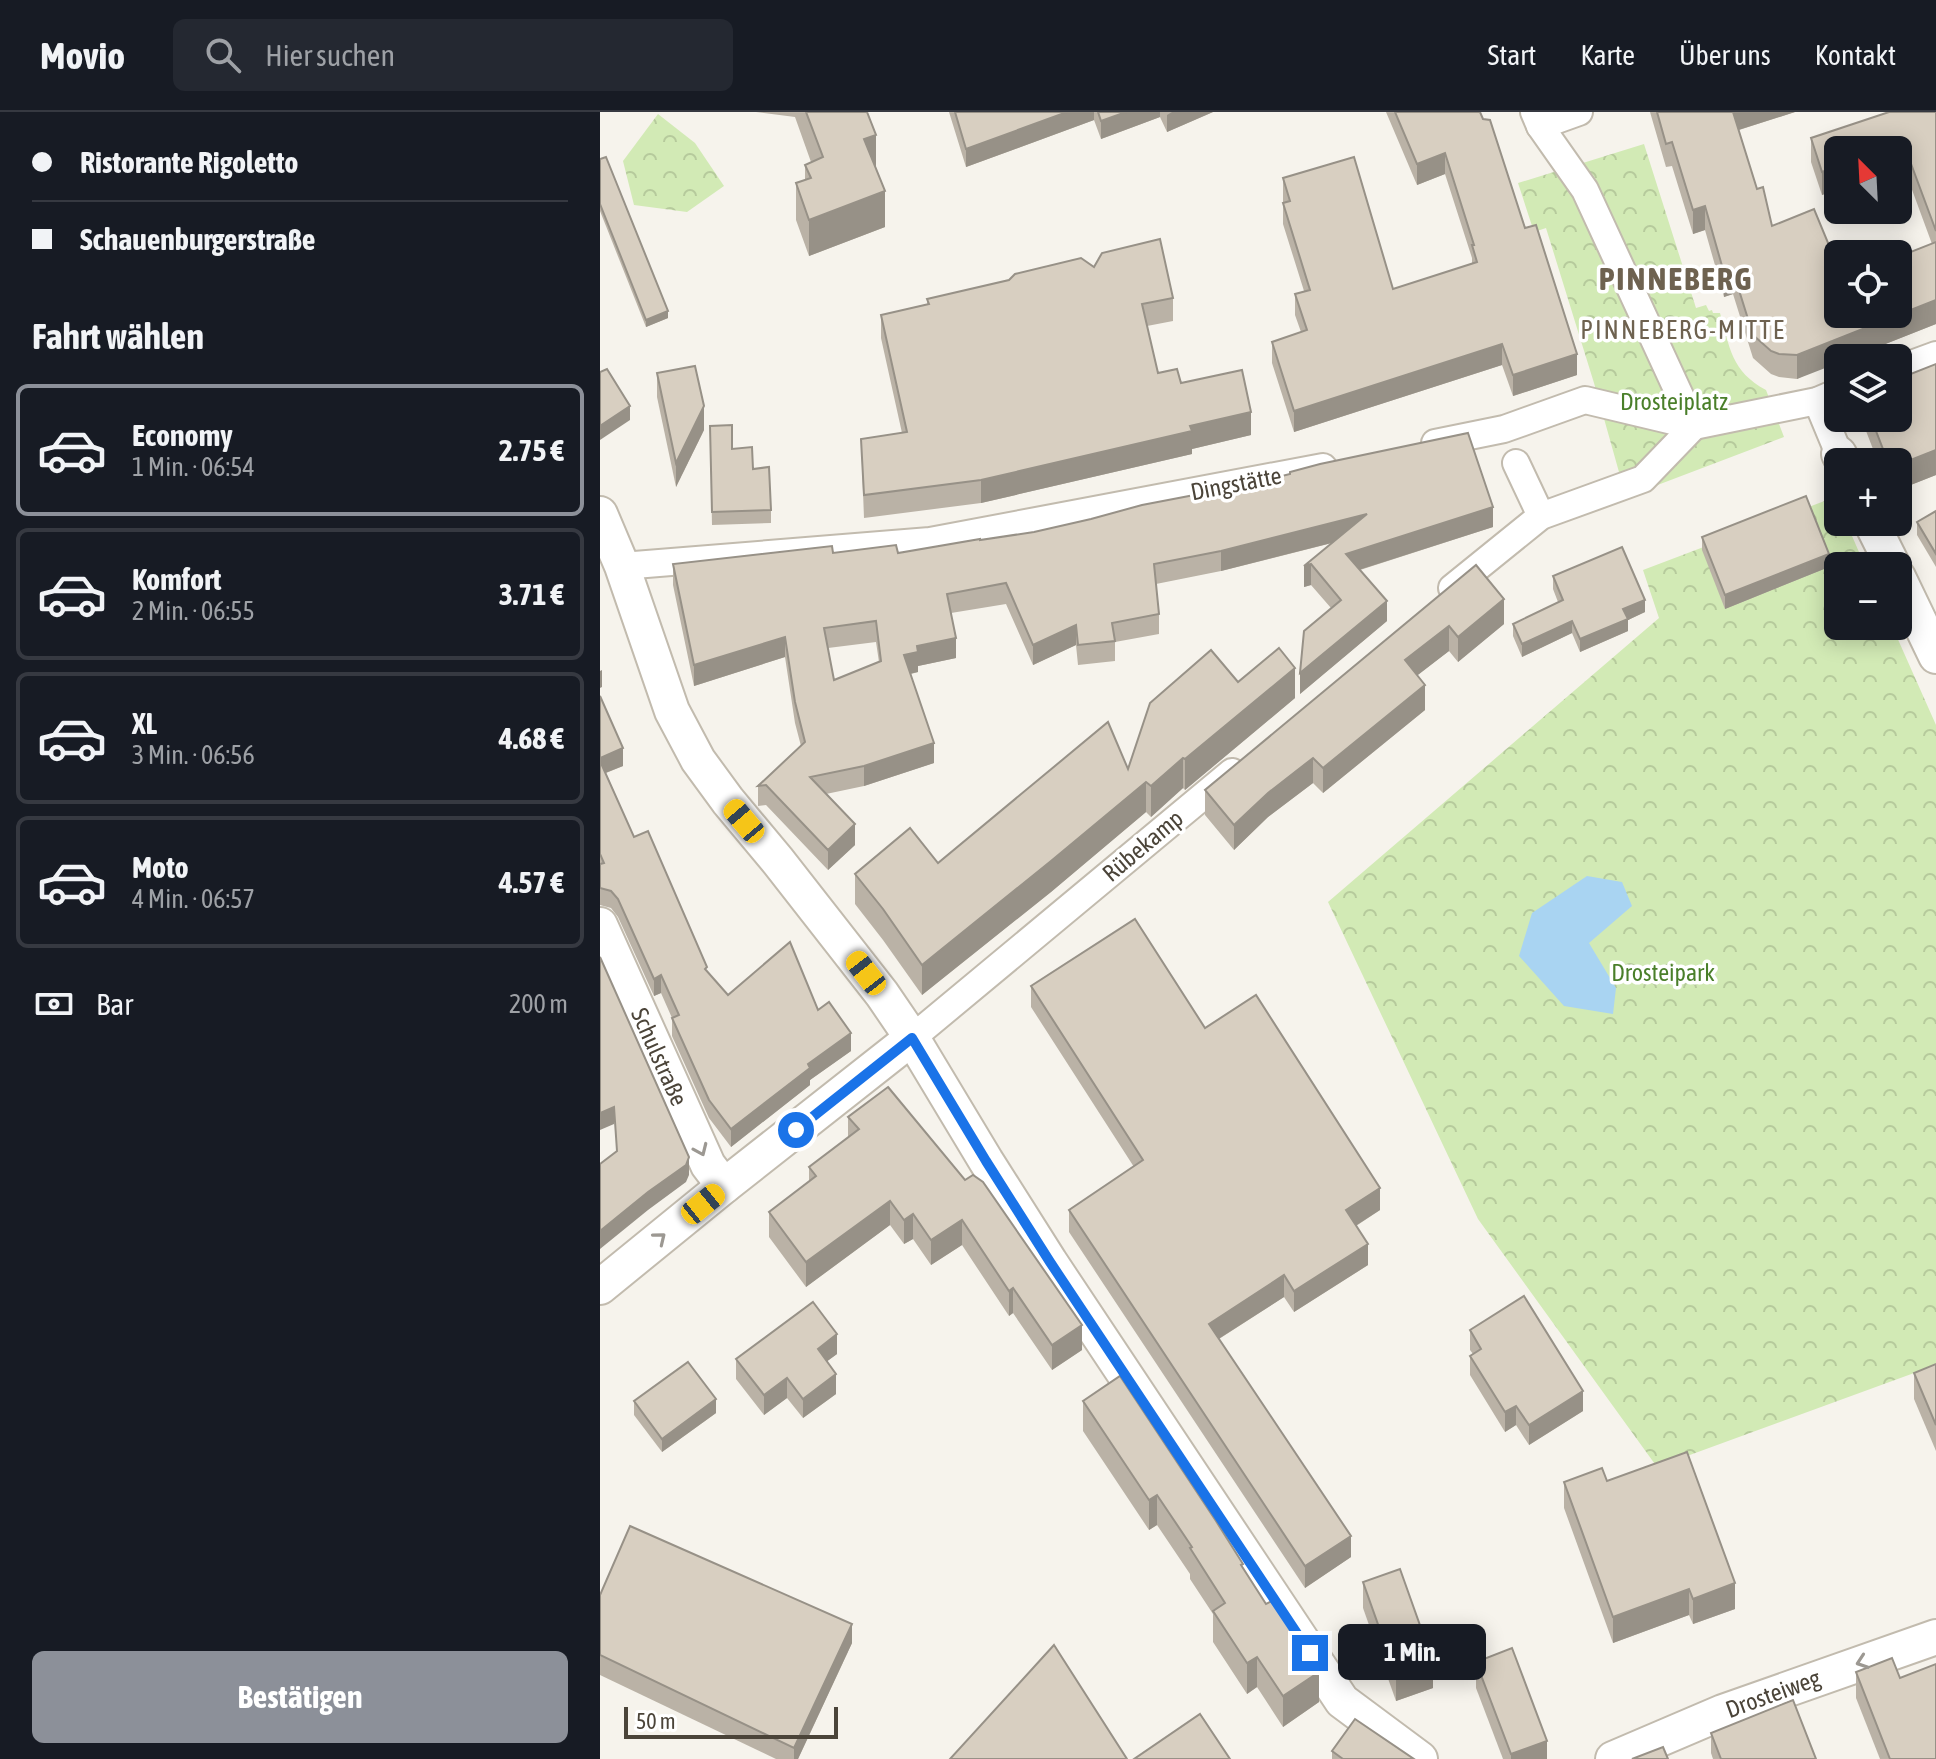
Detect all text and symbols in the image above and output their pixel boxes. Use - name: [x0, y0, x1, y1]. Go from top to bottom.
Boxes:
- search box: [173, 19, 733, 91]
- icon: search: [201, 33, 245, 77]
- text: Movio: [40, 34, 125, 77]
- text: Hier suchen: [265, 38, 395, 72]
- text: Start: [1487, 39, 1536, 71]
- text: Karte: [1580, 39, 1635, 71]
- text: Über uns: [1679, 39, 1771, 71]
- text: Kontakt: [1815, 39, 1896, 71]
- north arrow: [1824, 136, 1912, 224]
- map controls: [1824, 136, 1912, 640]
- text: Ristorante Rigoletto: [80, 145, 298, 179]
- text: Schauenburgerstraße: [80, 222, 315, 256]
- button: locate: [1824, 240, 1912, 328]
- district label: PINNEBERG: [1599, 260, 1753, 297]
- text: Fahrt wählen: [32, 315, 204, 357]
- district label: PINNEBERG-MITTE: [1580, 315, 1786, 345]
- button: layers: [1824, 344, 1912, 432]
- park label: Drosteiplatz: [1620, 388, 1728, 415]
- icon: car: [36, 414, 108, 486]
- text: Economy: [132, 418, 233, 452]
- text: 2.75 €: [499, 433, 564, 467]
- button: +: [1824, 448, 1912, 536]
- text: 1 Min. · 06:54: [132, 452, 255, 482]
- street label: Dingstätte: [1188, 461, 1284, 506]
- button: −: [1824, 552, 1912, 640]
- icon: car: [36, 558, 108, 630]
- text: Komfort: [132, 562, 221, 596]
- text: 3.71 €: [499, 577, 564, 611]
- text: 2 Min. · 06:55: [132, 596, 255, 626]
- icon: car: [36, 702, 108, 774]
- text: XL: [132, 706, 157, 740]
- text: 4.68 €: [499, 721, 564, 755]
- text: 3 Min. · 06:56: [132, 740, 255, 770]
- car: [719, 795, 769, 847]
- street label: Rübekamp: [1097, 804, 1188, 887]
- icon: car: [36, 846, 108, 918]
- text: Moto: [132, 850, 189, 884]
- text: 4.57 €: [499, 865, 564, 899]
- text: 4 Min. · 06:57: [132, 884, 255, 914]
- car: [842, 947, 890, 999]
- park label: Drosteipark: [1611, 959, 1715, 986]
- icon: cash: [32, 982, 76, 1026]
- text: Bar: [96, 987, 133, 1021]
- text: 200 m: [509, 989, 568, 1019]
- street label: Schulstraße: [626, 1004, 693, 1110]
- route start: [778, 1112, 814, 1148]
- one-way arrow: [691, 1141, 707, 1156]
- car: [677, 1180, 729, 1228]
- one-way arrow: [651, 1233, 665, 1248]
- callout: 1 Min.: [1338, 1625, 1486, 1681]
- route end: [1292, 1635, 1328, 1671]
- text: 1 Min.: [1384, 1637, 1440, 1667]
- button: Bestätigen: [32, 1651, 568, 1743]
- one-way arrow: [1856, 1653, 1869, 1669]
- street label: Drosteiweg: [1722, 1664, 1824, 1723]
- scale bar: [624, 1703, 838, 1739]
- text: 50 m: [636, 1708, 676, 1734]

